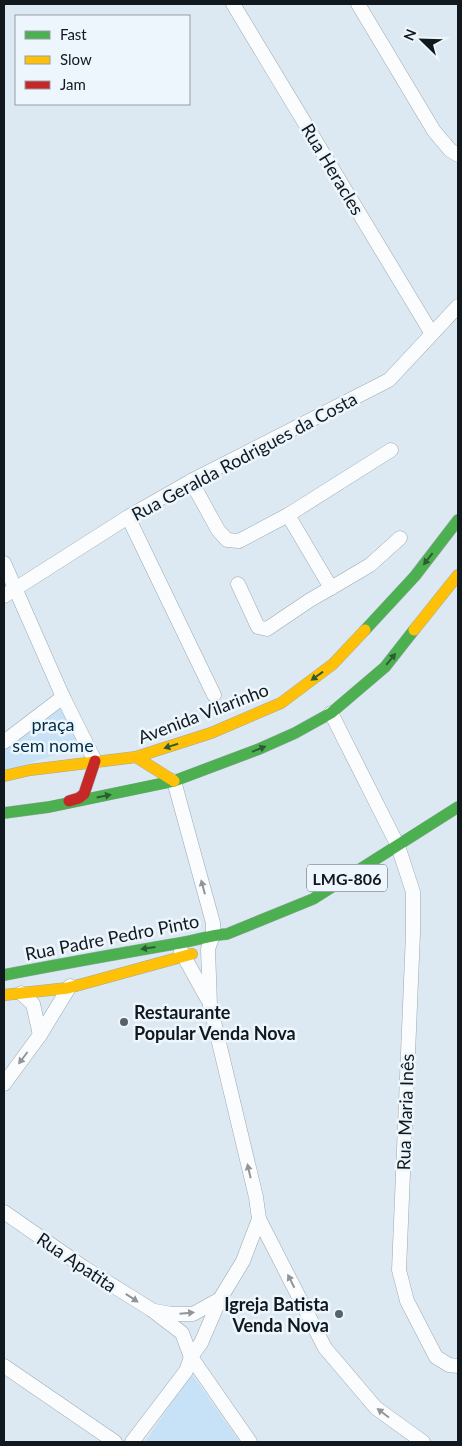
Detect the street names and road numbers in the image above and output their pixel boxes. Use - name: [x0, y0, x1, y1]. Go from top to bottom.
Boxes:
- street label: Rua Heracles: [297, 119, 369, 219]
- street label: Rua Geralda Rodrigues da Costa: [127, 387, 361, 525]
- street label: Avenida Vilarinho: [135, 678, 271, 748]
- road number: LMG-806: [307, 864, 387, 891]
- street label: Rua Padre Pedro Pinto: [23, 909, 201, 965]
- street label: Rua Maria Inês: [392, 1053, 418, 1171]
- street label: Rua Apatita: [33, 1227, 121, 1297]

